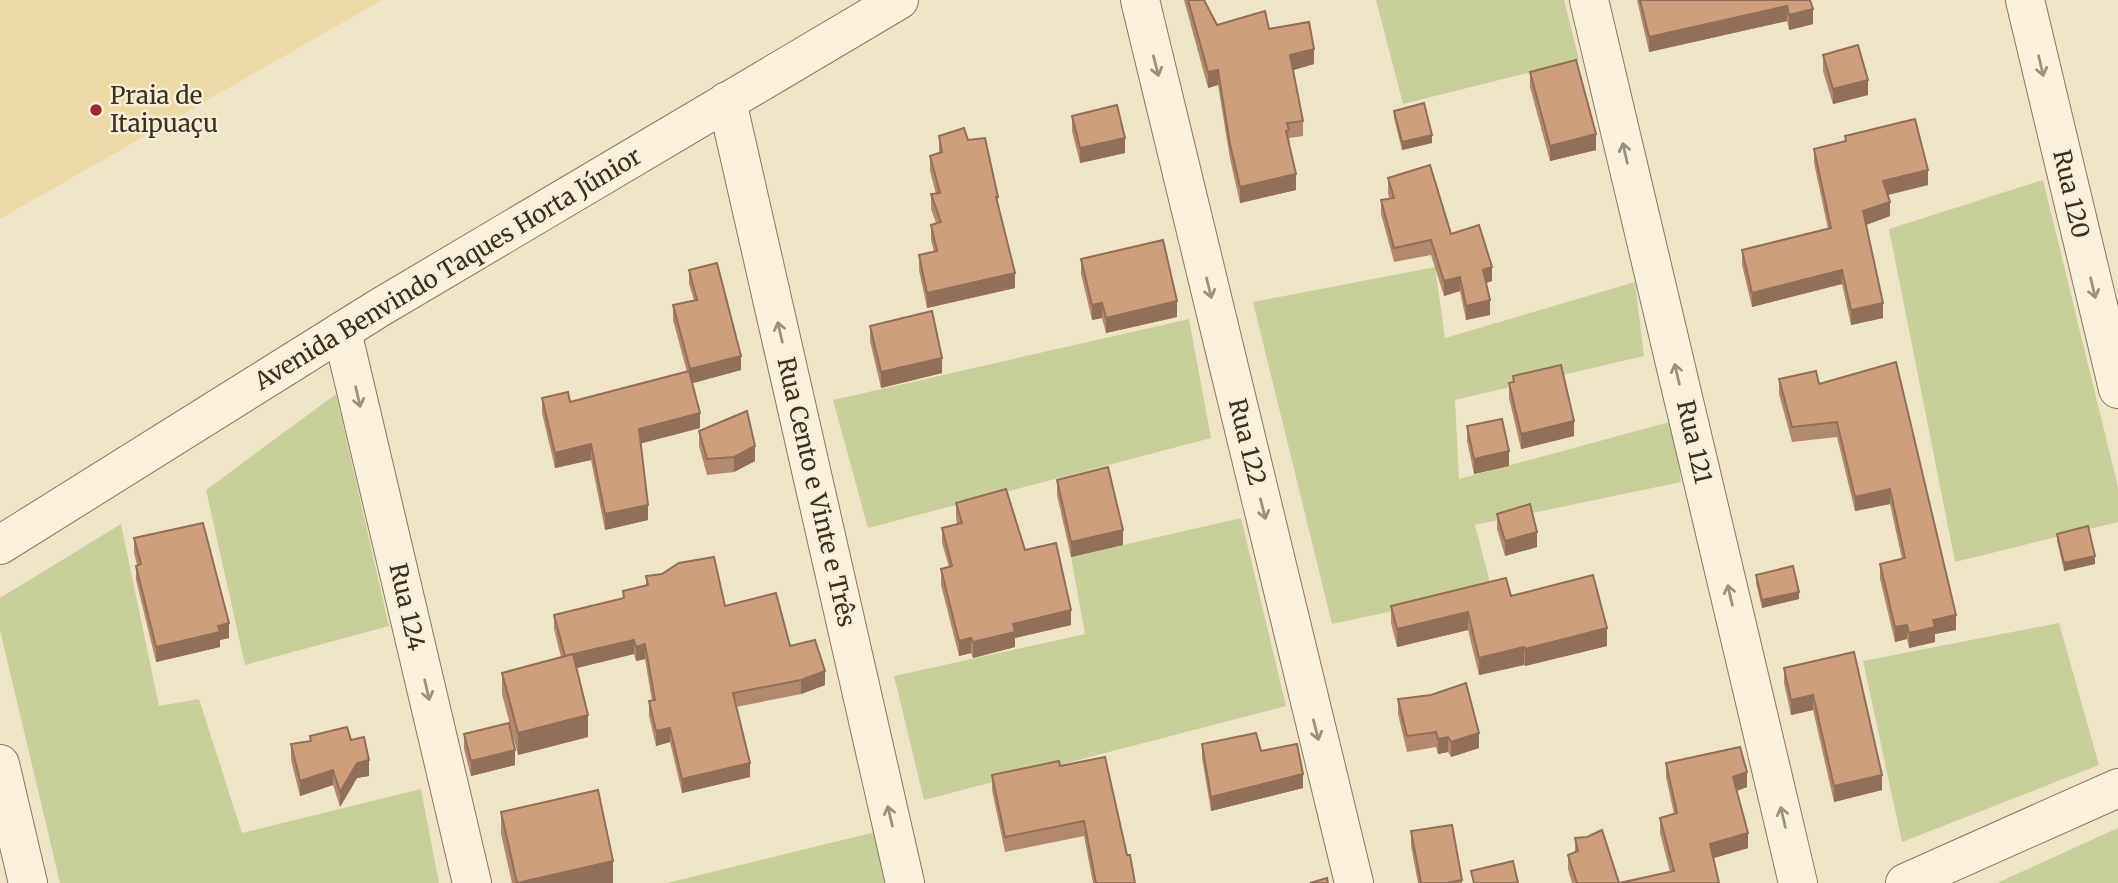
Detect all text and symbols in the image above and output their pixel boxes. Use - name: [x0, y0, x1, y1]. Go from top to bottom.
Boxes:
- one-way arrow: [1150, 54, 1163, 77]
- one-way arrow: [2035, 54, 2048, 77]
- place label: Praia de Itaipuaçu: [110, 80, 218, 139]
- marker: Praia de Itaipuaçu: [88, 102, 104, 118]
- street label: Avenida Benvindo Taques Horta Júnior: [248, 140, 647, 397]
- one-way arrow: [1618, 142, 1631, 164]
- street label: Rua 120: [2046, 147, 2097, 241]
- one-way arrow: [1203, 276, 1216, 298]
- one-way arrow: [2087, 276, 2100, 299]
- one-way arrow: [772, 321, 786, 344]
- street label: Rua Cento e Vinte e Três: [770, 354, 863, 630]
- one-way arrow: [1670, 363, 1684, 386]
- one-way arrow: [351, 385, 365, 408]
- street label: Rua 122: [1222, 395, 1273, 489]
- street label: Rua 121: [1670, 397, 1719, 487]
- one-way arrow: [1257, 497, 1270, 520]
- street label: Rua 124: [382, 560, 433, 654]
- one-way arrow: [1723, 584, 1736, 607]
- one-way arrow: [421, 678, 434, 701]
- one-way arrow: [1310, 718, 1323, 741]
- one-way arrow: [883, 806, 896, 828]
- one-way arrow: [1775, 806, 1789, 829]

